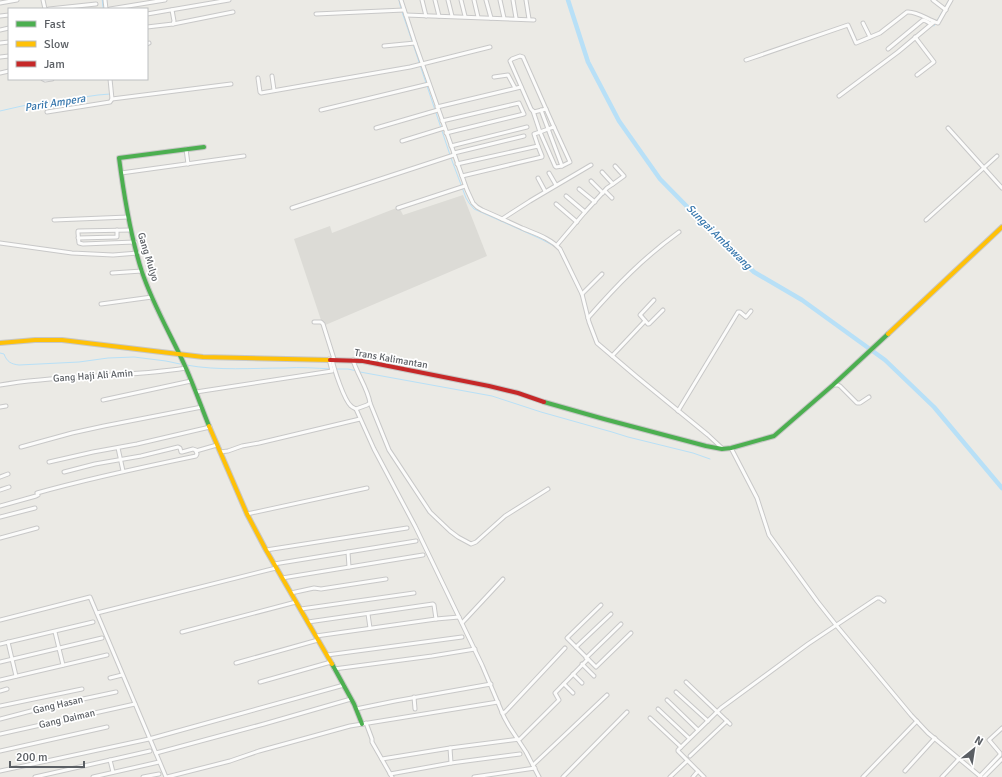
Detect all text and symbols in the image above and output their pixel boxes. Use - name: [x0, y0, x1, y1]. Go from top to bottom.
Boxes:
- legend: [8, 8, 148, 80]
- text: Fast: [44, 17, 65, 32]
- text: Slow: [44, 37, 69, 52]
- text: Jam: [44, 57, 65, 72]
- water label: Parit Ampera: [24, 92, 87, 114]
- water label: Sungai Ambawang: [684, 202, 755, 273]
- street label: Gang Mulyo: [135, 231, 161, 283]
- street label: Trans Kalimantan: [353, 347, 429, 371]
- street label: Gang Haji Ali Amin: [53, 367, 133, 385]
- street label: Gang Hasan: [32, 693, 84, 717]
- street label: Gang Daiman: [38, 707, 96, 731]
- north arrow: [954, 729, 994, 769]
- text: N: [972, 733, 985, 748]
- scale bar: [10, 743, 84, 769]
- text: 200 m: [16, 750, 48, 765]

